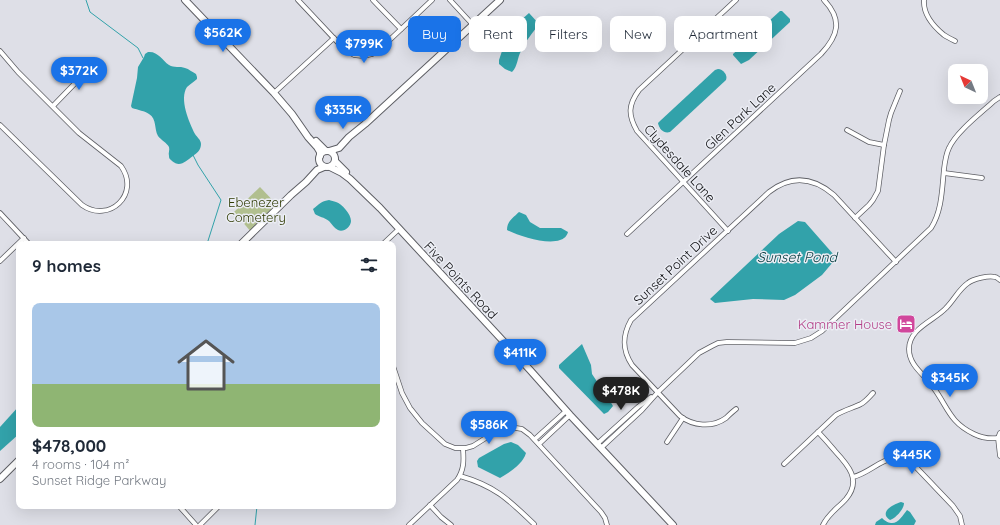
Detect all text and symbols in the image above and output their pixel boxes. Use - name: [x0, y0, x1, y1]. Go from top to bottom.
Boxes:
- chip: Buy: [408, 16, 461, 52]
- chip: Rent: [469, 16, 527, 52]
- chip: Filters: [535, 16, 602, 52]
- chip: New: [610, 16, 666, 52]
- chip: Apartment: [674, 16, 772, 52]
- pin: $562K: [195, 19, 251, 53]
- text: $562K: [204, 24, 242, 40]
- pin: $799K: [336, 30, 392, 64]
- text: $799K: [345, 35, 383, 51]
- pin: $372K: [51, 57, 107, 91]
- text: $372K: [60, 62, 98, 78]
- north arrow: [948, 64, 988, 104]
- map controls: [948, 64, 988, 104]
- street label: Glen Park Lane: [701, 79, 779, 153]
- pin: $335K: [315, 96, 371, 130]
- text: $335K: [324, 101, 362, 117]
- street label: Clydesdale Lane: [641, 121, 719, 205]
- park label: Ebenezer Cometery: [226, 194, 286, 225]
- street label: Sunset Point Drive: [630, 222, 720, 308]
- street label: Five Points Road: [421, 238, 501, 322]
- water label: Sunset Pond: [757, 248, 839, 266]
- icon: filters: [358, 254, 380, 276]
- text: 9 homes: [32, 255, 101, 276]
- hotel icon: Kammer House: [895, 313, 917, 335]
- place label: Kammer House: [798, 316, 892, 332]
- icon: home: [170, 329, 242, 401]
- pin: $411K: [492, 339, 548, 373]
- text: $411K: [503, 344, 537, 360]
- pin: $345K: [922, 364, 978, 398]
- text: $345K: [931, 369, 969, 385]
- pin: $478K: [593, 377, 649, 411]
- text: $478K: [602, 382, 640, 398]
- pin: $586K: [461, 411, 517, 445]
- text: $586K: [470, 416, 508, 432]
- text: $478,000: [32, 435, 106, 456]
- pin: $445K: [884, 441, 940, 475]
- text: $445K: [892, 446, 932, 462]
- text: 4 rooms · 104 m²: [32, 456, 129, 472]
- text: Sunset Ridge Parkway: [32, 472, 166, 488]

